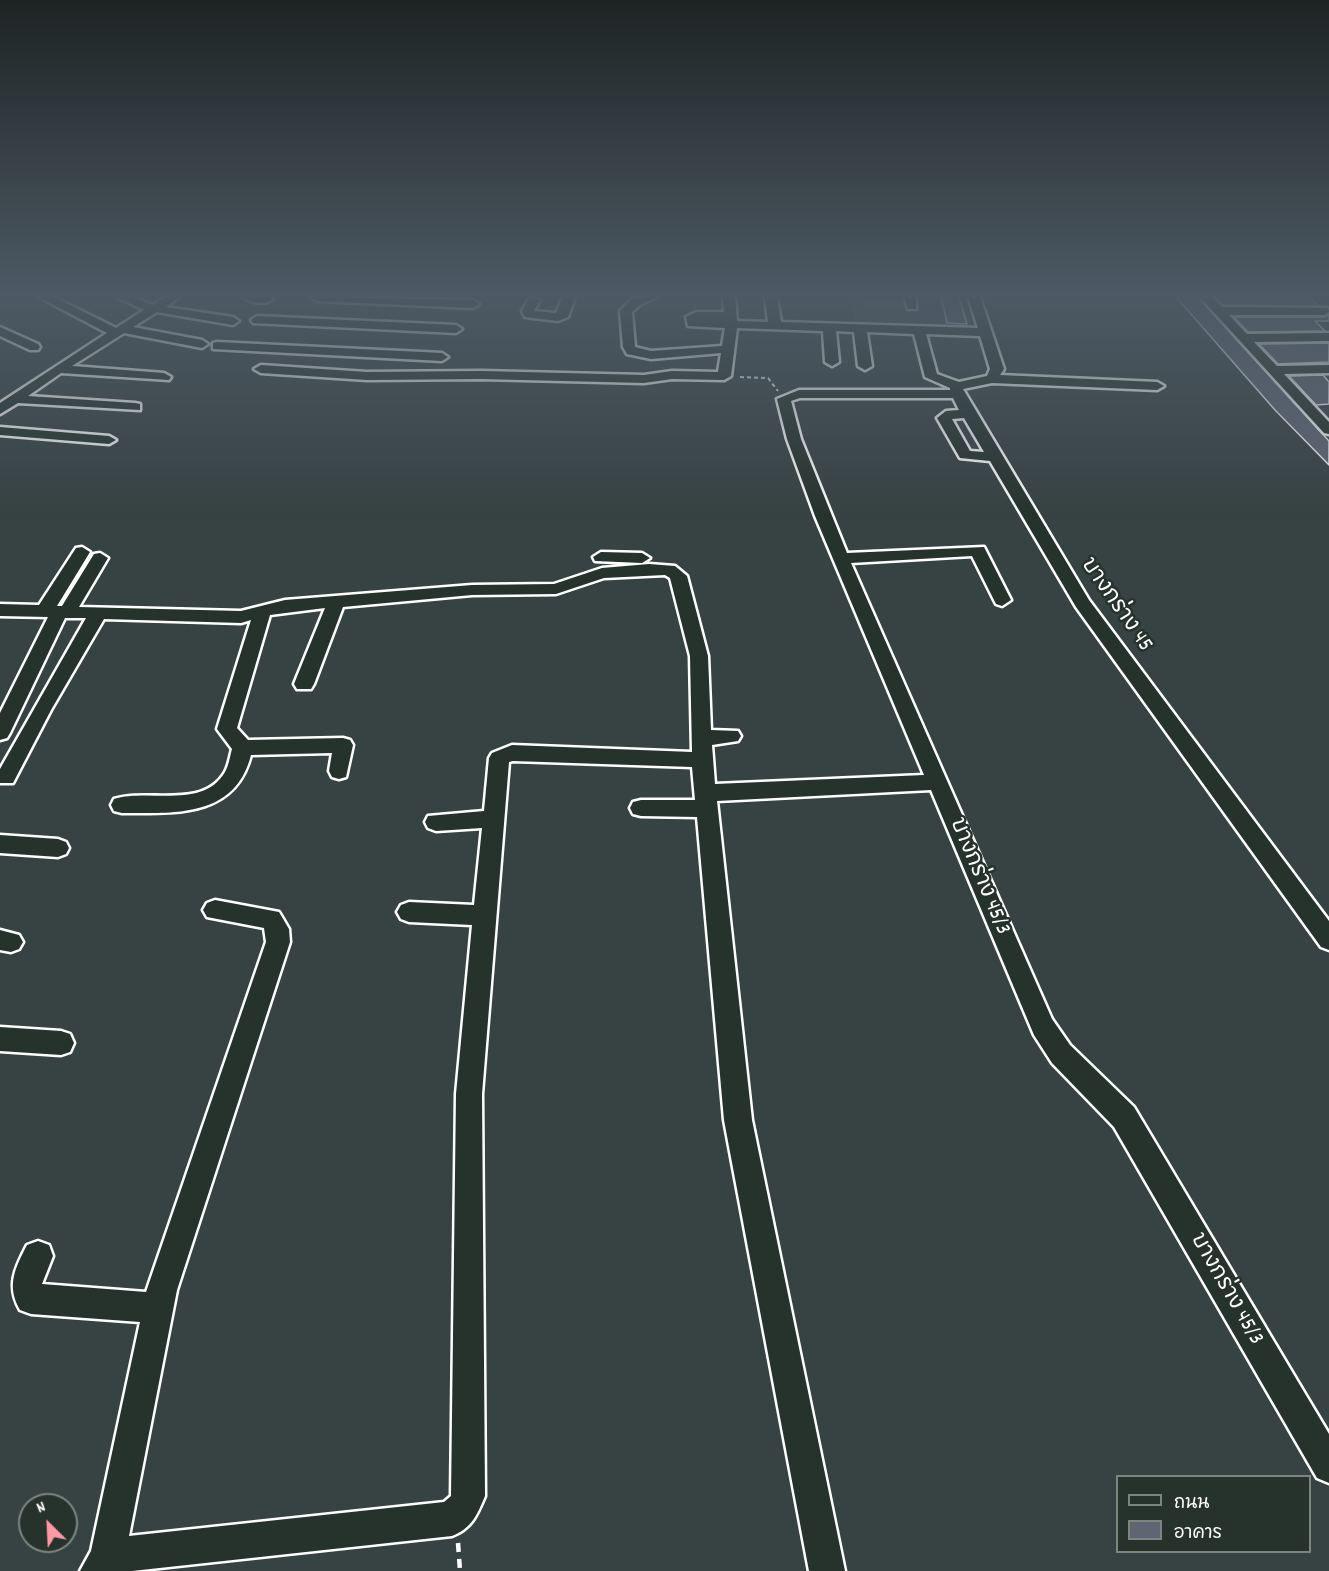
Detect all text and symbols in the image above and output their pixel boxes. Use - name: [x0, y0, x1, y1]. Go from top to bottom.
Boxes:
- street label: บางกร่าง 45: [1073, 554, 1157, 658]
- street label: บางกร่าง 45/3: [942, 815, 1014, 939]
- street label: บางกร่าง 45/3: [1182, 1229, 1268, 1351]
- legend: [1116, 1475, 1311, 1553]
- text: ถนน: [1174, 1492, 1209, 1517]
- north arrow: [18, 1493, 78, 1553]
- text: N: [33, 1496, 50, 1520]
- text: อาคาร: [1174, 1522, 1222, 1547]

